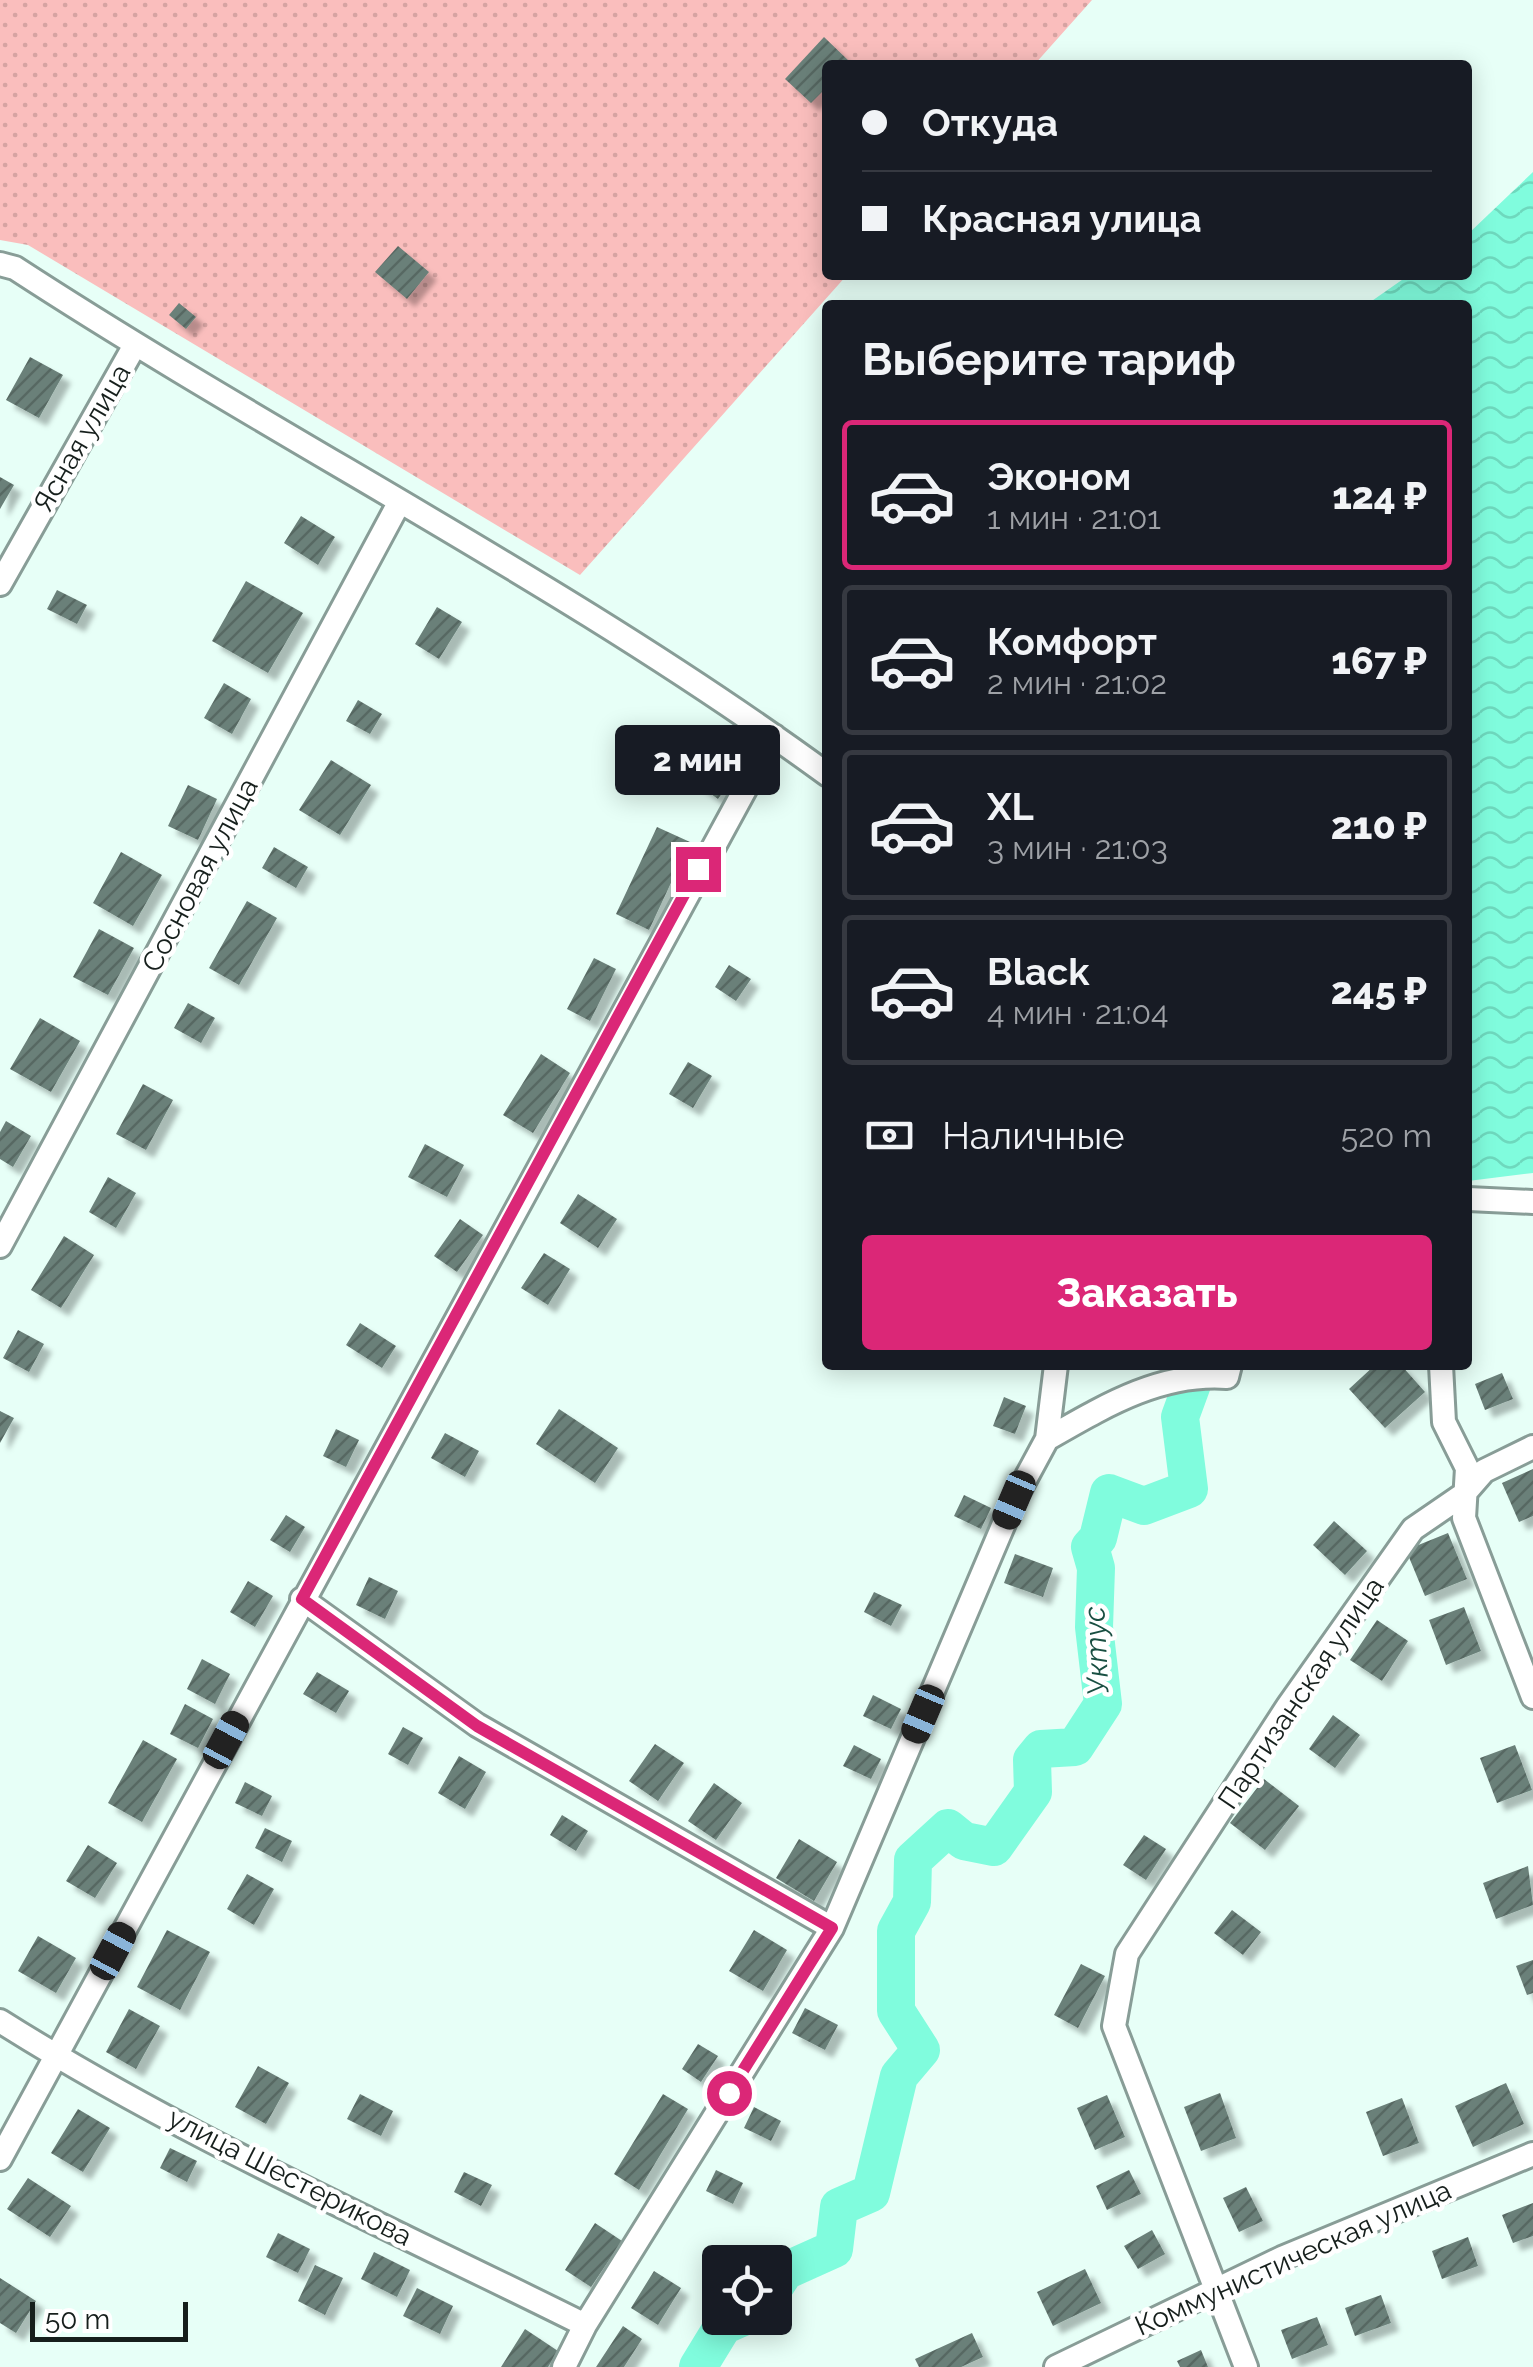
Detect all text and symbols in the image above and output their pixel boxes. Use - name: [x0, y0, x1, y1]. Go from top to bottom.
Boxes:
- text: Откуда: [922, 100, 1058, 145]
- text: Красная улица: [922, 196, 1202, 241]
- text: Выберите тариф: [862, 333, 1236, 386]
- street label: Ясная улица: [26, 358, 138, 518]
- icon: car: [867, 450, 957, 540]
- text: Эконом: [987, 454, 1131, 499]
- text: 124 ₽: [1332, 473, 1427, 518]
- text: 1 мин · 21:01: [987, 499, 1161, 536]
- icon: car: [867, 615, 957, 705]
- text: Комфорт: [987, 619, 1157, 664]
- text: 167 ₽: [1331, 638, 1427, 683]
- text: 2 мин · 21:02: [987, 664, 1167, 701]
- callout: 2 мин: [616, 724, 780, 794]
- text: 2 мин: [653, 741, 742, 778]
- street label: Сосновая улица: [135, 773, 265, 977]
- icon: car: [867, 780, 957, 870]
- text: XL: [987, 784, 1034, 829]
- text: 210 ₽: [1331, 803, 1427, 848]
- text: 3 мин · 21:03: [987, 829, 1168, 866]
- route end: [676, 847, 721, 892]
- icon: car: [867, 945, 957, 1035]
- text: Black: [987, 949, 1089, 994]
- text: 245 ₽: [1331, 968, 1427, 1013]
- text: 4 мин · 21:04: [987, 994, 1169, 1031]
- icon: cash: [862, 1108, 917, 1163]
- text: Наличные: [942, 1113, 1125, 1158]
- text: 520 m: [1341, 1117, 1432, 1154]
- button: Заказать: [862, 1235, 1432, 1350]
- car: [988, 1467, 1040, 1533]
- street label: Партизанская улица: [1211, 1571, 1391, 1815]
- water label: Уктус: [1076, 1605, 1116, 1697]
- car: [897, 1681, 949, 1747]
- car: [199, 1706, 253, 1774]
- car: [86, 1917, 140, 1985]
- route start: [707, 2071, 752, 2116]
- street label: улица Шестерикова: [163, 2101, 417, 2253]
- street label: Коммунистическая улица: [1130, 2173, 1456, 2343]
- map controls: [702, 2245, 792, 2335]
- button: locate: [702, 2245, 792, 2335]
- scale bar: [30, 2297, 188, 2342]
- text: 50 m: [45, 2303, 110, 2336]

